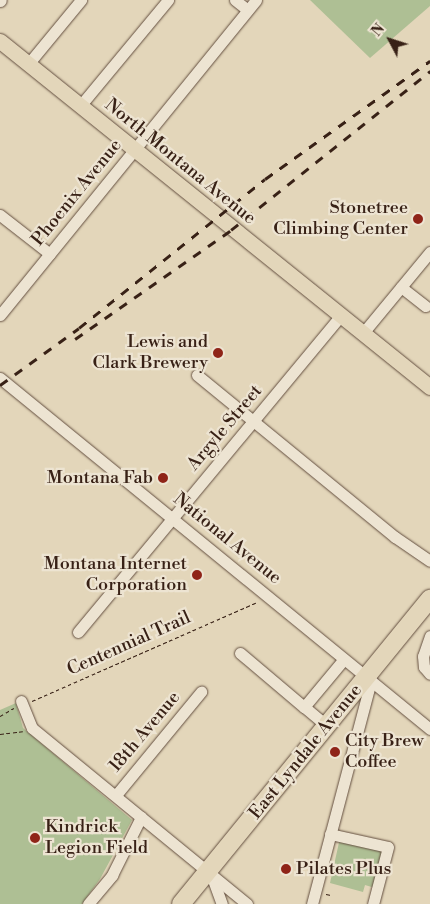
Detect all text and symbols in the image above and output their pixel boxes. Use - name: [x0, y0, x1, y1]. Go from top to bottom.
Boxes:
- north arrow: [365, 15, 415, 65]
- text: N: [368, 20, 389, 40]
- street label: North Montana Avenue: [100, 94, 260, 230]
- street label: Phoenix Avenue: [27, 135, 127, 251]
- place label: Stonetree Climbing Center: [273, 198, 408, 240]
- marker: Stonetree Climbing Center: [412, 213, 424, 225]
- place label: Lewis and Clark Brewery: [93, 332, 208, 374]
- marker: Lewis and Clark Brewery: [212, 347, 224, 359]
- street label: Argyle Street: [183, 381, 267, 475]
- place label: Montana Fab: [47, 467, 153, 489]
- marker: Montana Fab: [157, 472, 169, 484]
- street label: National Avenue: [169, 489, 285, 589]
- place label: Montana Internet Corporation: [44, 554, 187, 596]
- marker: Montana Internet Corporation: [191, 569, 203, 581]
- street label: Centennial Trail: [64, 607, 194, 681]
- street label: East Lyndale Avenue: [245, 680, 367, 824]
- street label: 18th Avenue: [105, 687, 185, 777]
- place label: City Brew Coffee: [345, 731, 424, 774]
- marker: City Brew Coffee: [329, 746, 341, 758]
- place label: Kindrick Legion Field: [45, 817, 148, 860]
- marker: Kindrick Legion Field: [29, 832, 41, 844]
- place label: Pilates Plus: [296, 858, 391, 880]
- marker: Pilates Plus: [280, 863, 292, 875]

